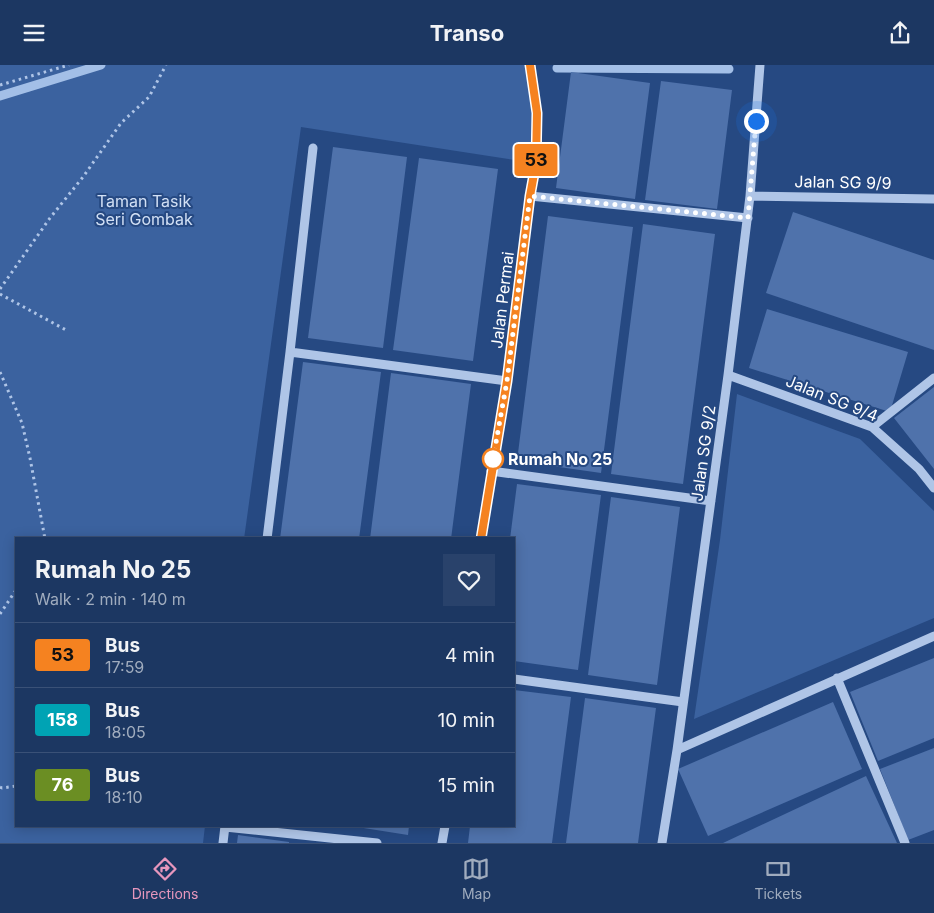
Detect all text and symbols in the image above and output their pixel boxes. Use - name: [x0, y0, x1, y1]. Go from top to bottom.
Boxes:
- icon: menu: [20, 19, 48, 47]
- icon: share: [886, 19, 914, 47]
- text: Transo: [430, 20, 504, 46]
- your location: [744, 109, 769, 134]
- line badge: 53: [514, 144, 558, 176]
- text: 53: [524, 149, 548, 170]
- street label: Jalan SG 9/9: [794, 171, 892, 193]
- park label: Taman Tasik Seri Gombak: [95, 191, 193, 229]
- street label: Jalan Permai: [486, 250, 518, 350]
- street label: Jalan SG 9/4: [783, 370, 881, 426]
- street label: Jalan SG 9/2: [686, 404, 720, 502]
- marker: Rumah No 25: [482, 448, 504, 470]
- place label: Rumah No 25: [508, 449, 612, 469]
- button: heart: [443, 554, 495, 606]
- text: Rumah No 25: [35, 555, 191, 584]
- text: Walk · 2 min · 140 m: [35, 589, 186, 609]
- text: Bus: [105, 634, 140, 657]
- text: 53: [51, 644, 74, 665]
- text: 4 min: [445, 644, 495, 667]
- text: 17:59: [105, 657, 144, 677]
- text: Bus: [105, 699, 140, 722]
- text: 158: [47, 709, 78, 730]
- text: 10 min: [437, 709, 495, 732]
- text: 18:05: [105, 722, 146, 742]
- text: Bus: [105, 764, 140, 787]
- text: 76: [52, 774, 73, 795]
- text: 15 min: [438, 774, 495, 797]
- text: 18:10: [105, 787, 143, 807]
- tab: Directions: [132, 855, 198, 902]
- tab: Map: [462, 855, 491, 902]
- tab: Tickets: [754, 855, 802, 902]

